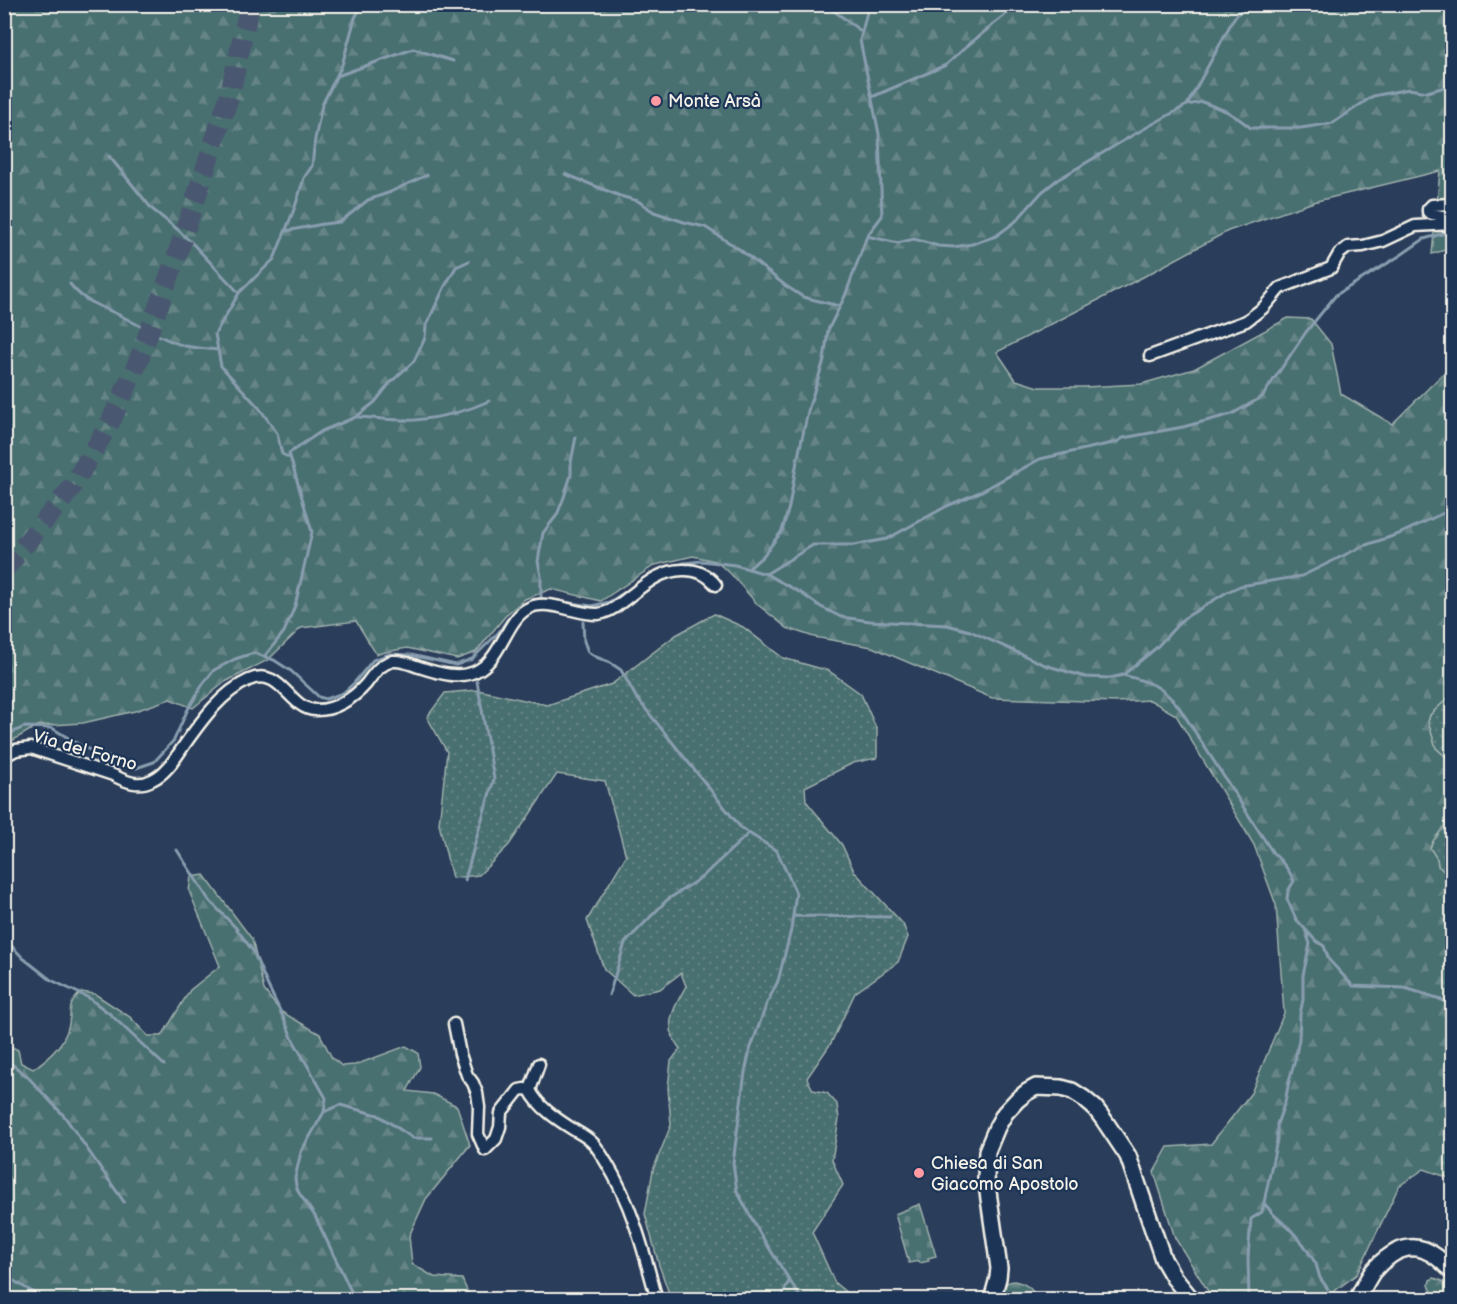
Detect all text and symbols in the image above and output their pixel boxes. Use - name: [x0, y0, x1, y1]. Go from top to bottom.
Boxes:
- place label: Monte Arsà: [668, 91, 761, 112]
- marker: Monte Arsà: [649, 94, 663, 108]
- street label: Via del Forno: [30, 726, 139, 775]
- place label: Chiesa di San Giacomo Apostolo: [931, 1153, 1079, 1195]
- marker: Chiesa di San Giacomo Apostolo: [912, 1166, 926, 1180]

